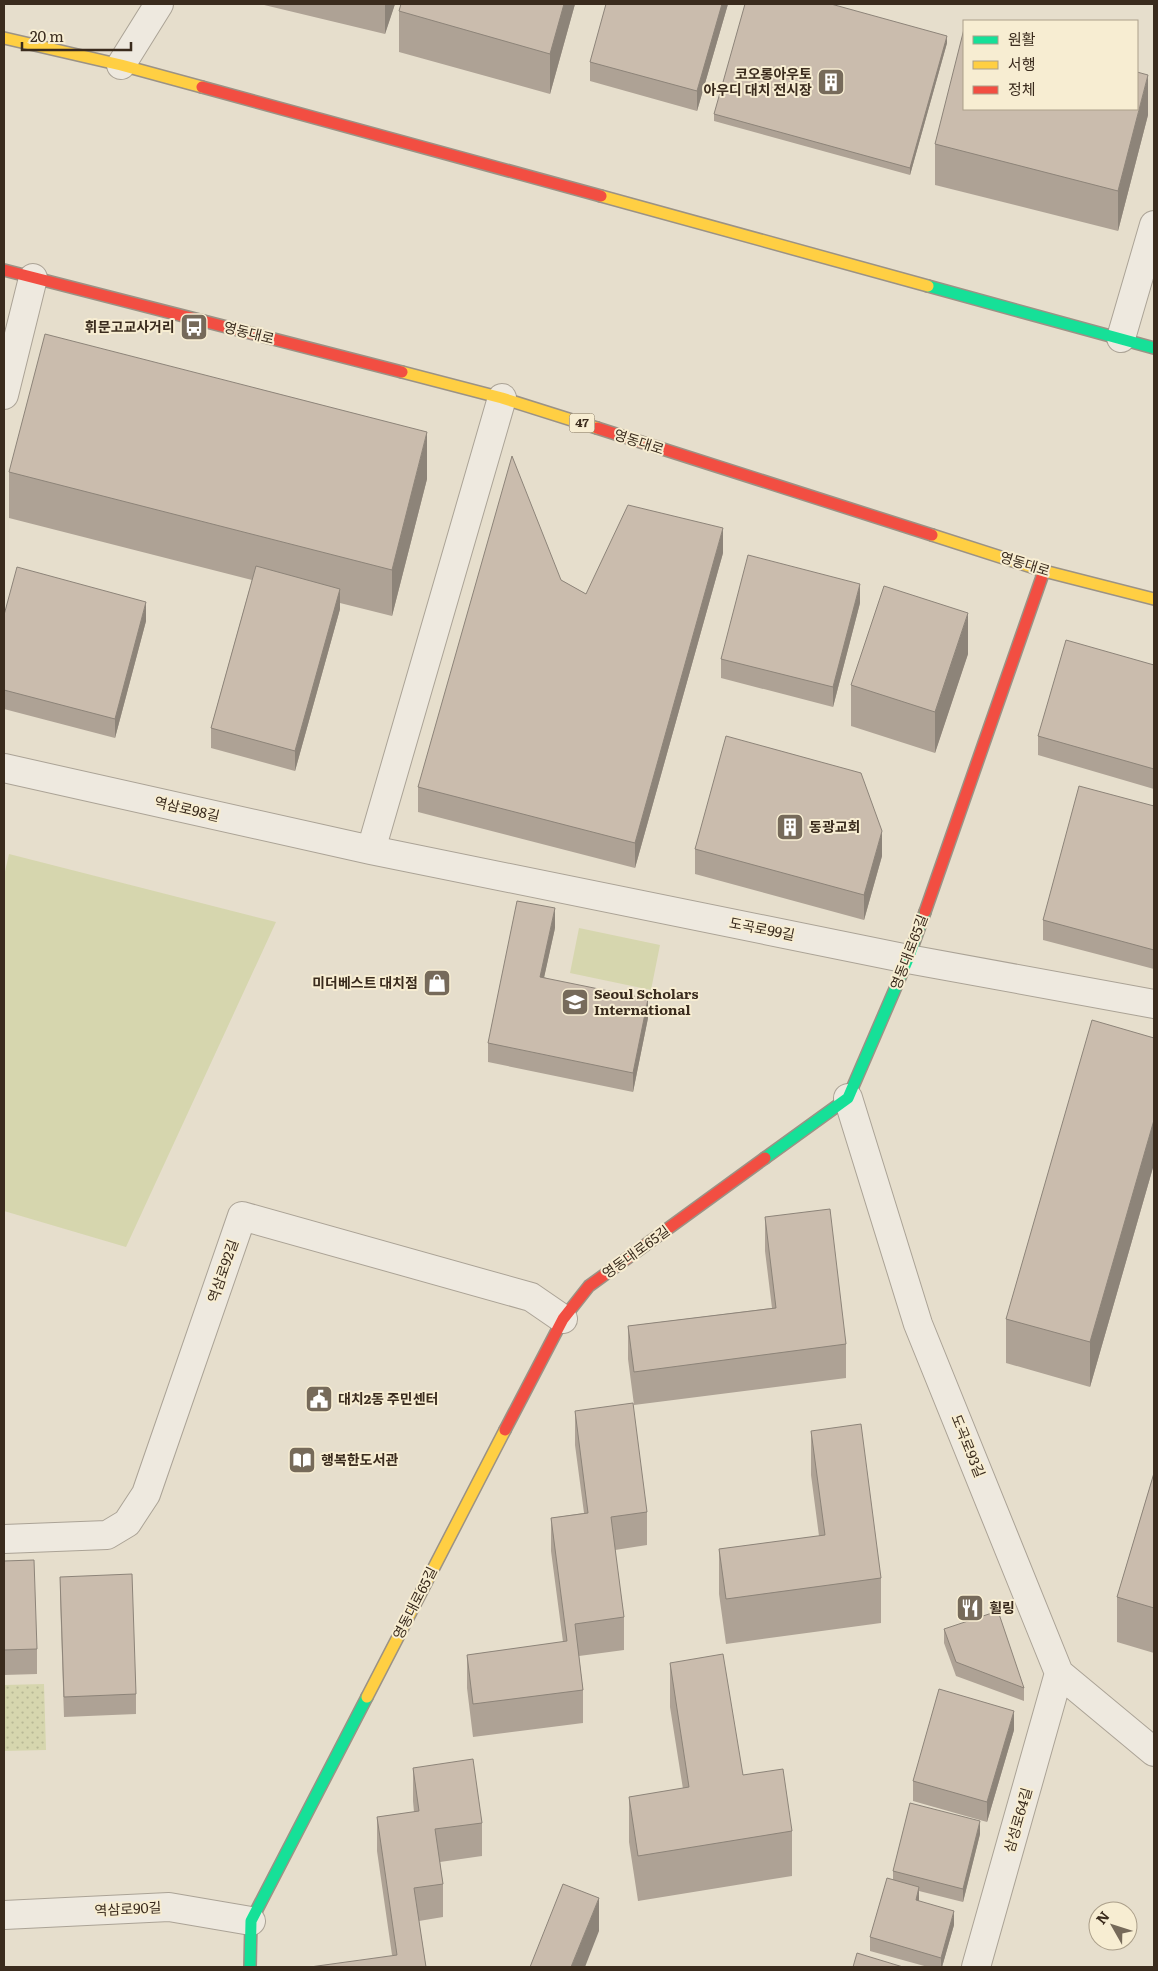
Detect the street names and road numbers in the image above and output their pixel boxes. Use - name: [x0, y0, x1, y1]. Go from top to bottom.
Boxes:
- street label: 영동대로: [222, 316, 277, 348]
- road number: 47: [570, 413, 594, 432]
- street label: 영동대로: [612, 424, 667, 459]
- street label: 영동대로: [998, 546, 1053, 580]
- street label: 역삼로98길: [153, 791, 222, 825]
- street label: 영동대로65길: [885, 911, 932, 992]
- street label: 도곡로99길: [728, 912, 797, 944]
- street label: 영동대로65길: [598, 1220, 673, 1283]
- street label: 역삼로92길: [202, 1236, 242, 1305]
- street label: 도곡로93길: [947, 1411, 991, 1480]
- street label: 영동대로65길: [387, 1563, 441, 1642]
- street label: 삼성로64길: [998, 1785, 1036, 1855]
- street label: 역삼로90길: [94, 1896, 162, 1920]

